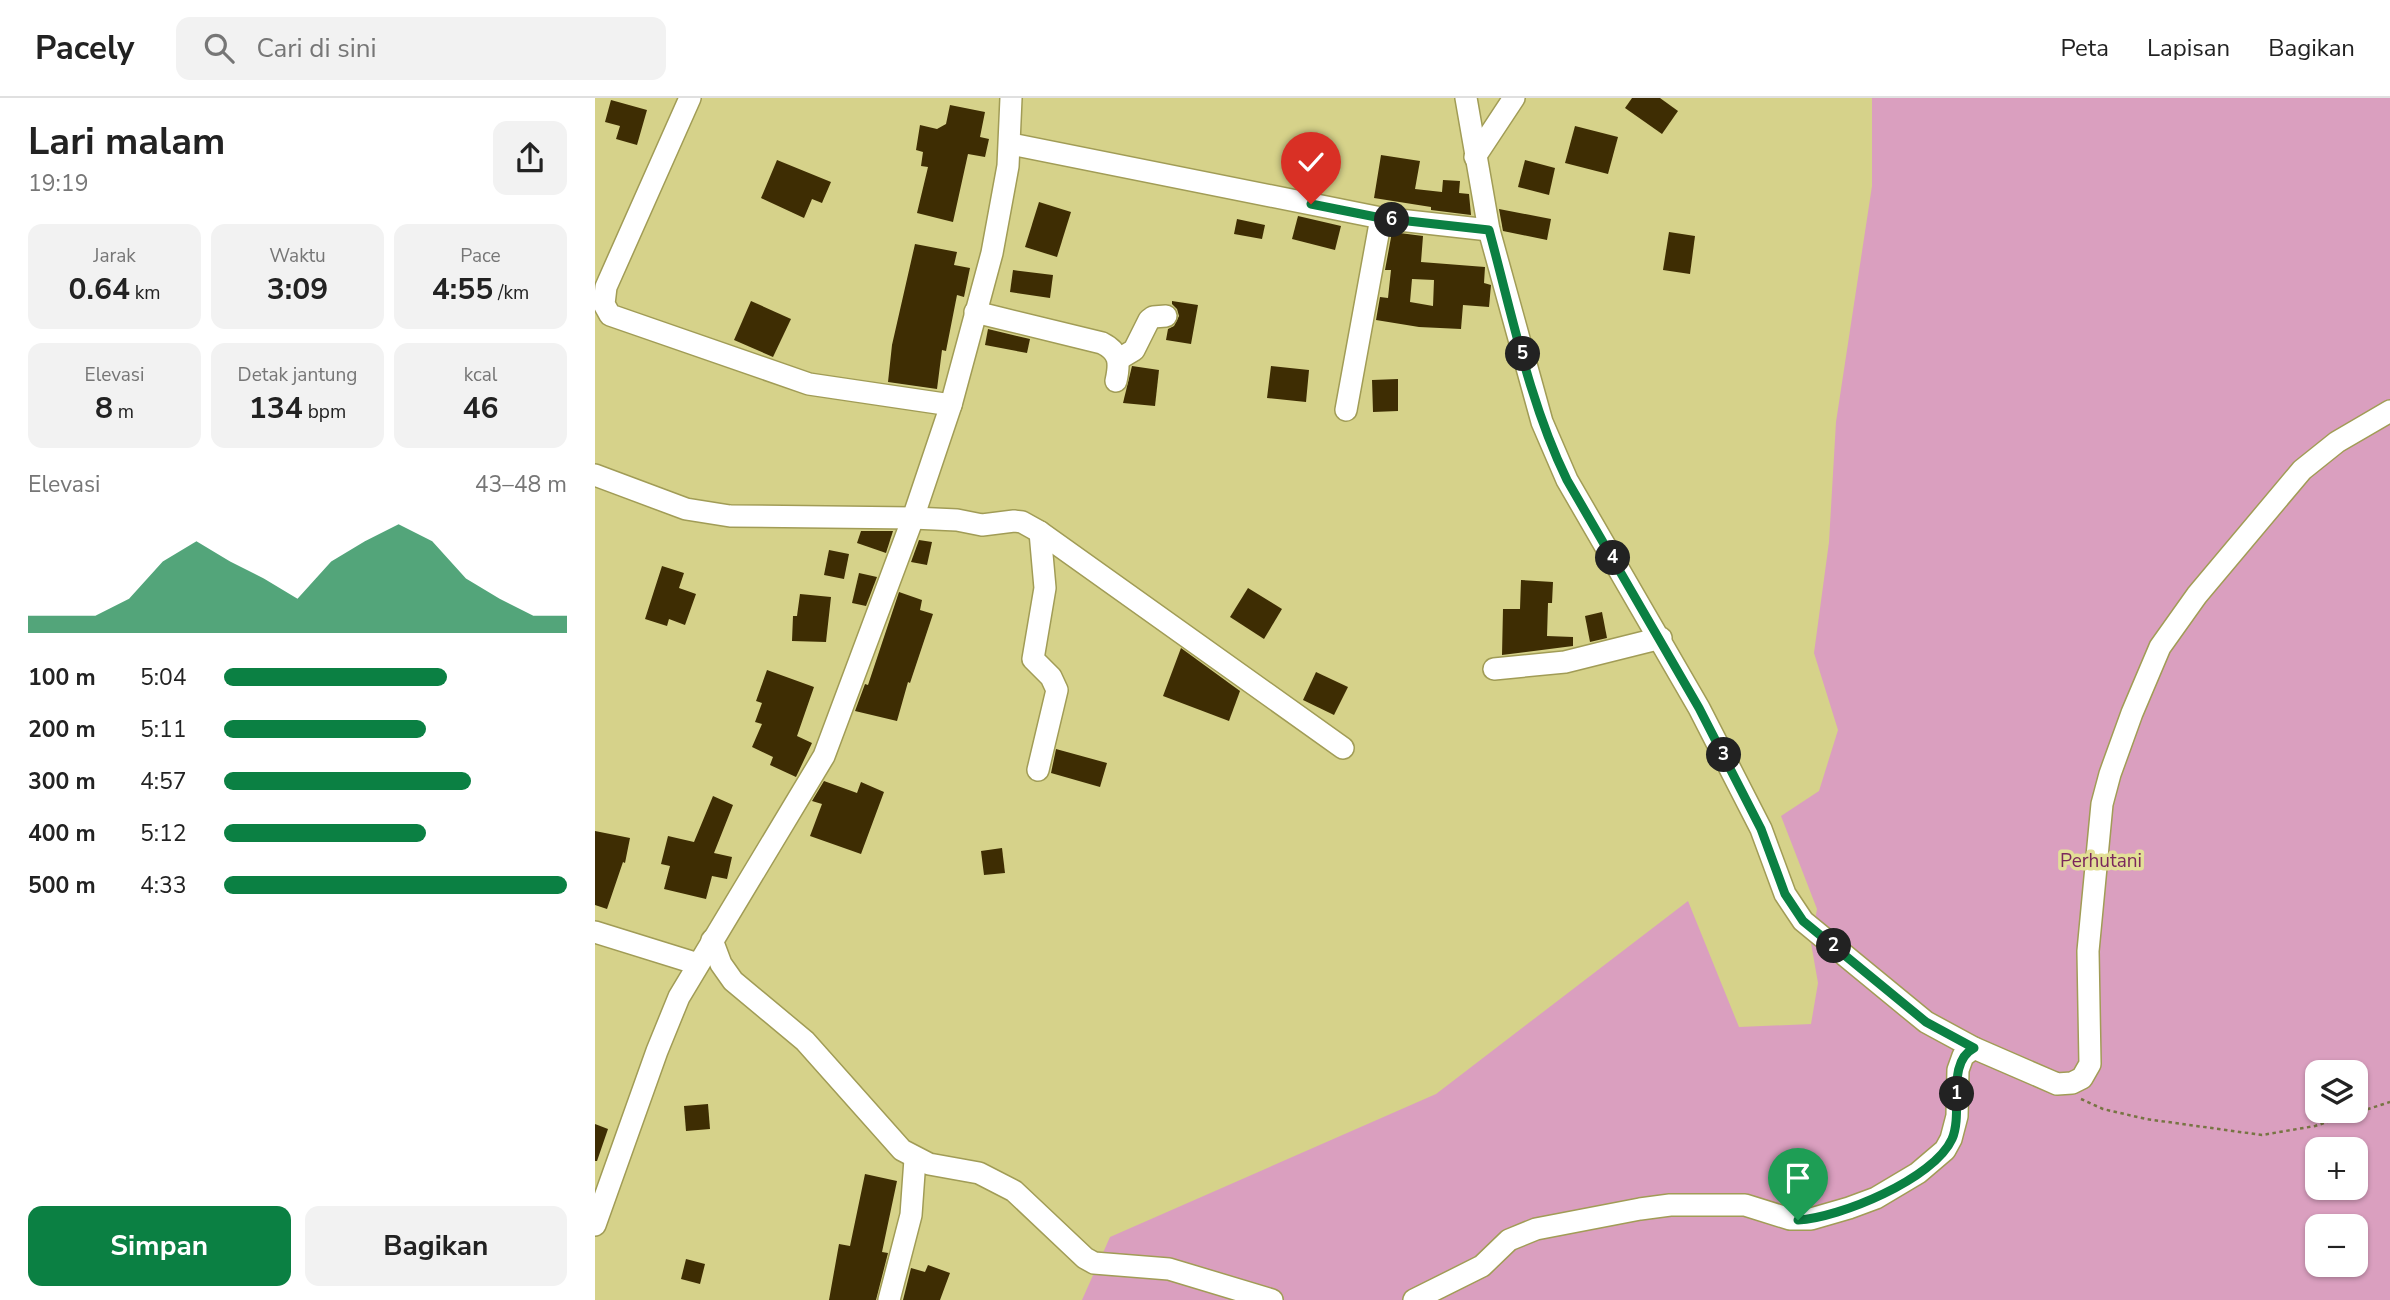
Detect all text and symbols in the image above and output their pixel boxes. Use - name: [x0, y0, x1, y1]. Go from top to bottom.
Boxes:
- search box: [176, 17, 666, 80]
- text: Pacely: [35, 26, 134, 71]
- icon: search: [200, 29, 238, 67]
- text: Cari di sini: [256, 31, 377, 66]
- text: Peta: [2060, 32, 2109, 64]
- text: Lapisan: [2147, 32, 2230, 64]
- text: Bagikan: [2268, 32, 2355, 64]
- text: Lari malam: [28, 116, 225, 167]
- button: share: [493, 121, 567, 195]
- pin: [1281, 132, 1341, 204]
- icon: check: [1292, 143, 1330, 181]
- text: 19:19: [28, 168, 88, 199]
- pin: 6: [1375, 202, 1409, 238]
- text: 6: [1386, 206, 1397, 232]
- text: Jarak: [93, 243, 136, 269]
- text: Waktu: [269, 243, 326, 269]
- text: Pace: [460, 243, 501, 269]
- text: 0.64: [68, 269, 130, 310]
- text: 3:09: [267, 269, 328, 310]
- text: 4:55: [432, 269, 493, 310]
- text: km: [130, 280, 161, 306]
- text: /km: [493, 280, 529, 306]
- pin: 5: [1506, 336, 1541, 372]
- text: 5: [1517, 340, 1528, 366]
- text: Elevasi: [85, 362, 144, 388]
- text: Detak jantung: [238, 362, 357, 388]
- text: kcal: [464, 362, 497, 388]
- text: 8: [95, 388, 113, 429]
- text: 134: [249, 388, 303, 429]
- text: 46: [463, 388, 499, 429]
- text: m: [113, 399, 134, 425]
- text: bpm: [303, 399, 346, 425]
- text: Elevasi: [28, 469, 100, 500]
- text: 43–48 m: [475, 469, 567, 500]
- pin: 4: [1595, 540, 1631, 575]
- text: 4: [1607, 544, 1618, 570]
- text: 100 m: [28, 662, 96, 693]
- text: 5:04: [140, 662, 187, 693]
- text: 200 m: [28, 714, 96, 745]
- text: 5:11: [140, 714, 187, 745]
- pin: 3: [1707, 738, 1741, 772]
- text: 3: [1718, 741, 1729, 767]
- text: 300 m: [28, 766, 96, 797]
- text: 4:57: [140, 766, 187, 797]
- text: 400 m: [28, 818, 96, 849]
- text: 5:12: [140, 818, 187, 849]
- park label: Perhutani: [2060, 848, 2142, 874]
- text: 500 m: [28, 870, 96, 901]
- text: 4:33: [140, 870, 187, 901]
- pin: 2: [1817, 928, 1851, 964]
- text: 2: [1828, 932, 1839, 958]
- map controls: [2305, 1060, 2368, 1277]
- button: layers: [2305, 1060, 2368, 1123]
- pin: 1: [1939, 1076, 1975, 1112]
- text: 1: [1951, 1080, 1962, 1106]
- button: +: [2305, 1137, 2368, 1200]
- pin: [1768, 1148, 1828, 1220]
- icon: arrive: [1779, 1159, 1817, 1197]
- button: Simpan: [28, 1206, 291, 1286]
- button: Bagikan: [305, 1206, 567, 1286]
- button: −: [2305, 1214, 2368, 1277]

